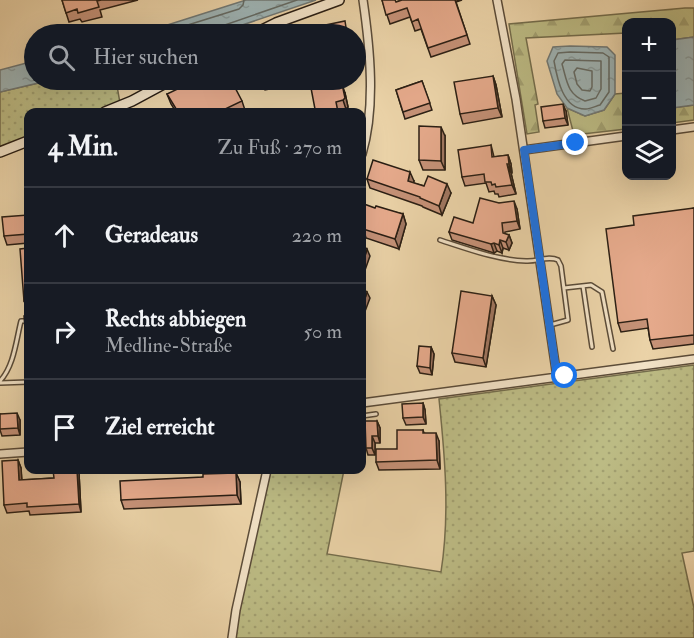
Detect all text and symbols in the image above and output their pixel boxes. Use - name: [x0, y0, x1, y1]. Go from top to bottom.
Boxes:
- map controls: [622, 18, 676, 180]
- button: +: [622, 18, 676, 72]
- search box: [24, 24, 366, 90]
- icon: search: [45, 41, 78, 74]
- text: Hier suchen: [93, 43, 199, 71]
- button: −: [622, 72, 676, 126]
- button: layers: [622, 126, 676, 180]
- route end: [562, 129, 588, 155]
- text: 4 Min.: [48, 131, 118, 163]
- text: Zu Fuß · 270 m: [218, 135, 342, 160]
- icon: ahead: [48, 219, 81, 252]
- text: Geradeaus: [105, 221, 198, 249]
- text: 220 m: [292, 223, 342, 248]
- text: Rechts abbiegen: [105, 305, 246, 333]
- icon: right: [48, 315, 81, 348]
- text: 50 m: [303, 319, 342, 344]
- text: Medline-Straße: [105, 333, 232, 358]
- route start: [551, 362, 577, 388]
- icon: arrive: [48, 411, 81, 444]
- text: Ziel erreicht: [105, 413, 215, 441]

